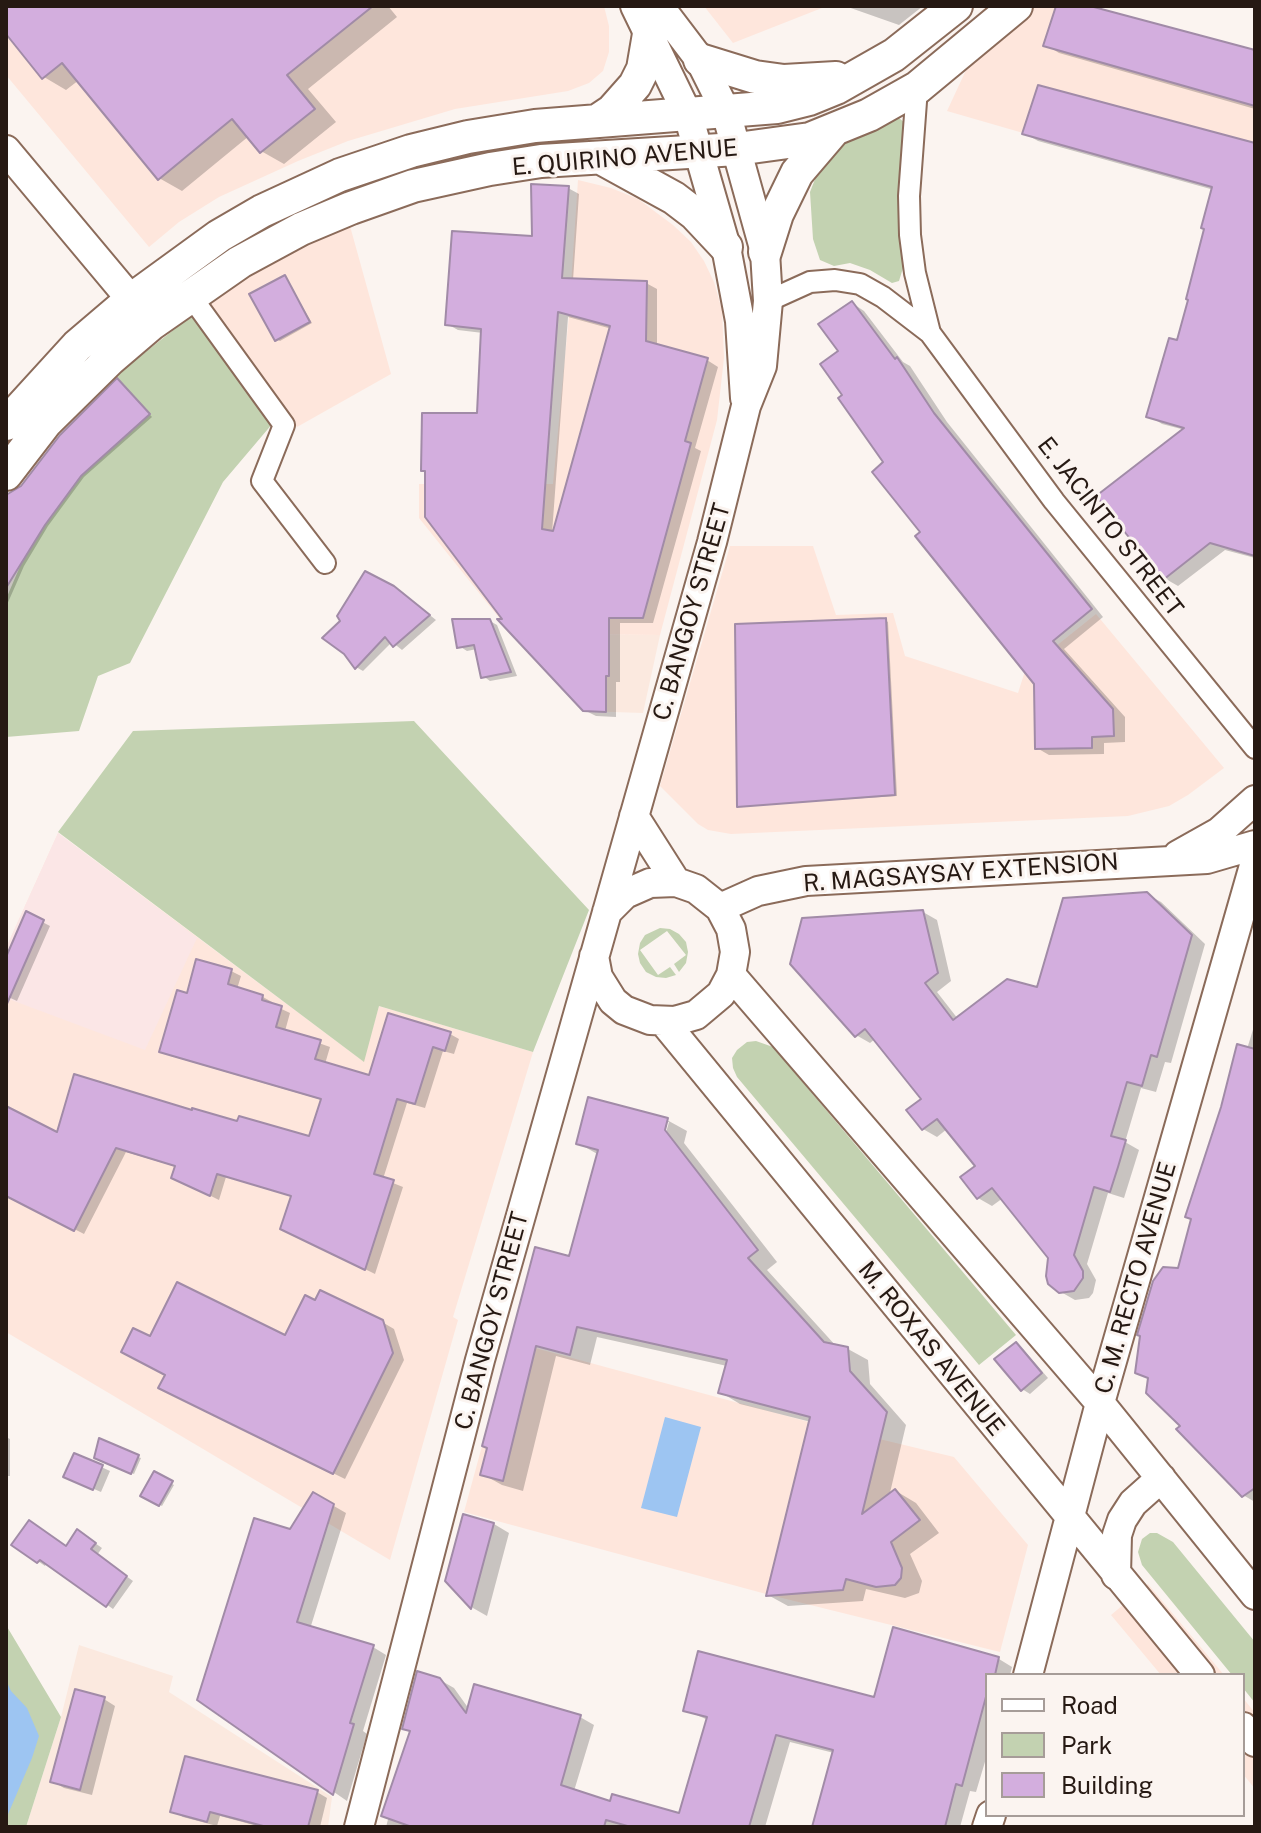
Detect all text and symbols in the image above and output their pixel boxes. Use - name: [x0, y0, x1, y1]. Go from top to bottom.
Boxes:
- street label: E. QUIRINO AVENUE: [511, 134, 739, 182]
- street label: E. JACINTO STREET: [1031, 431, 1189, 623]
- street label: C. BANGOY STREET: [647, 500, 737, 724]
- street label: R. MAGSAYSAY EXTENSION: [802, 848, 1120, 898]
- street label: C. M. RECTO AVENUE: [1089, 1159, 1183, 1397]
- street label: C. BANGOY STREET: [449, 1209, 535, 1433]
- street label: M. ROXAS AVENUE: [852, 1256, 1010, 1442]
- legend: [985, 1673, 1245, 1817]
- text: Road: [1061, 1691, 1118, 1719]
- text: Park: [1061, 1731, 1112, 1759]
- text: Building: [1061, 1771, 1153, 1799]

